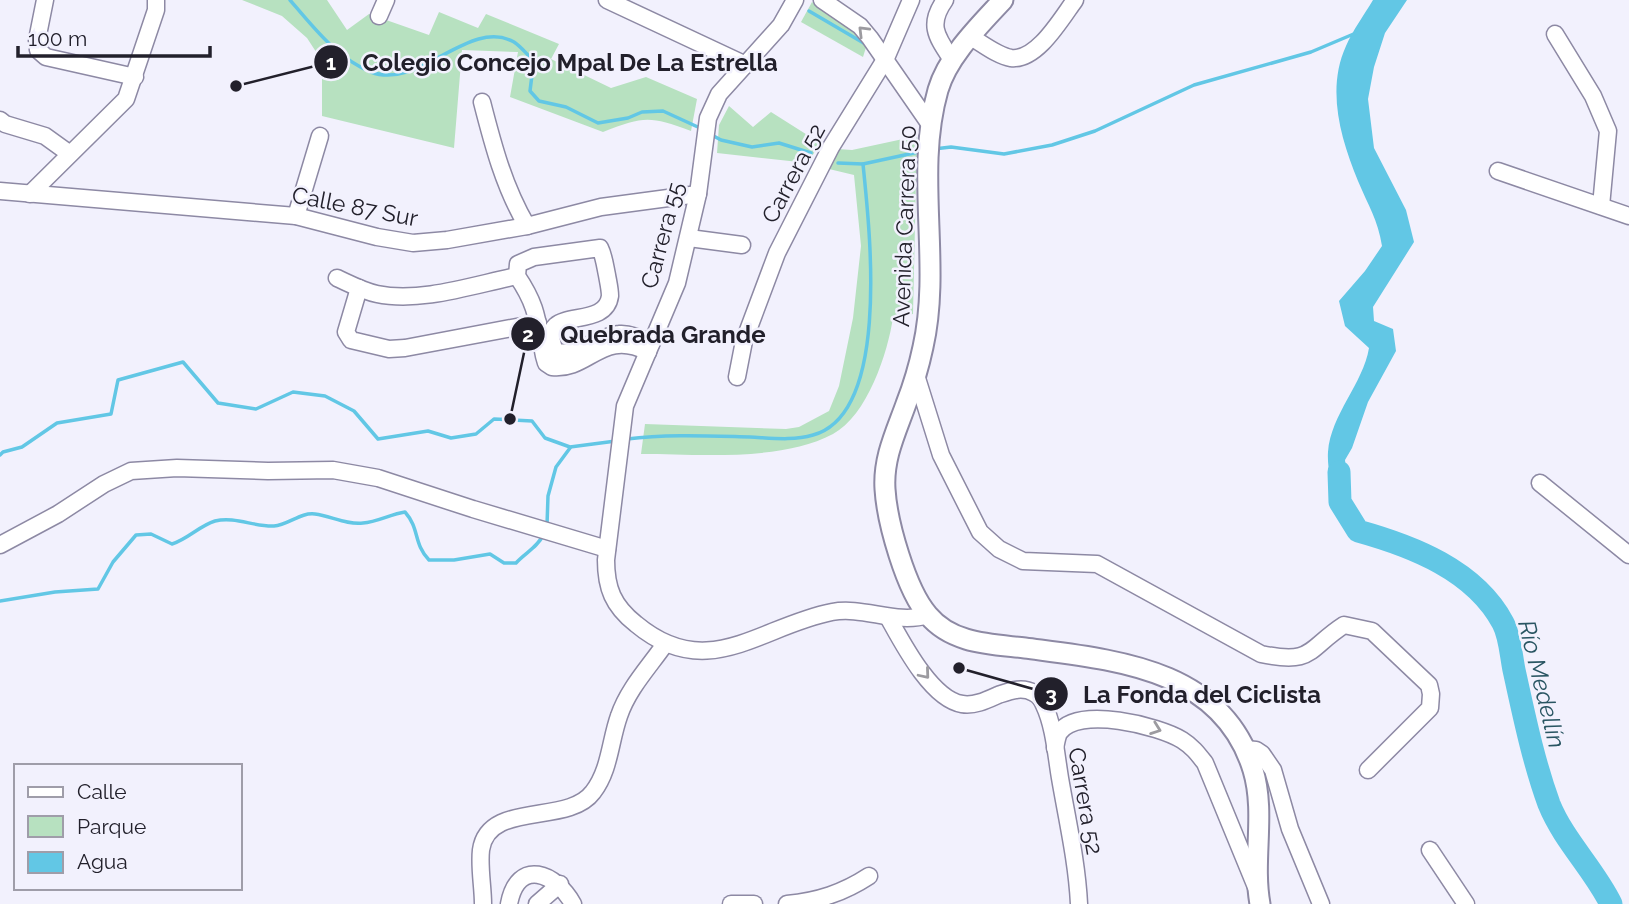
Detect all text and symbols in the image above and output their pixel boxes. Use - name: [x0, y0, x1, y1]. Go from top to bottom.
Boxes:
- scale bar: [18, 14, 210, 58]
- text: 100 m: [28, 26, 87, 51]
- one-way arrow: [859, 27, 871, 39]
- callout: Colegio Concejo Mpal De La Estrella: [313, 40, 792, 85]
- text: Colegio Concejo Mpal De La Estrella: [362, 48, 778, 77]
- text: 1: [326, 50, 336, 75]
- street label: Carrera 52: [756, 119, 830, 227]
- street label: Avenida Carrera 50: [887, 125, 921, 327]
- street label: Carrera 55: [635, 179, 689, 291]
- street label: Calle 87 Sur: [290, 181, 420, 231]
- callout: Quebrada Grande: [511, 312, 779, 357]
- text: Quebrada Grande: [560, 320, 766, 349]
- text: 2: [522, 322, 534, 347]
- water label: Río Medellín: [1512, 617, 1572, 751]
- one-way arrow: [917, 666, 929, 679]
- callout: La Fonda del Ciclista: [1034, 672, 1335, 717]
- text: La Fonda del Ciclista: [1083, 680, 1321, 709]
- text: 3: [1045, 682, 1057, 707]
- one-way arrow: [1149, 721, 1161, 735]
- street label: Carrera 52: [1063, 745, 1109, 857]
- legend: [14, 764, 242, 890]
- text: Calle: [77, 779, 127, 804]
- text: Parque: [77, 814, 146, 839]
- text: Agua: [77, 849, 128, 874]

